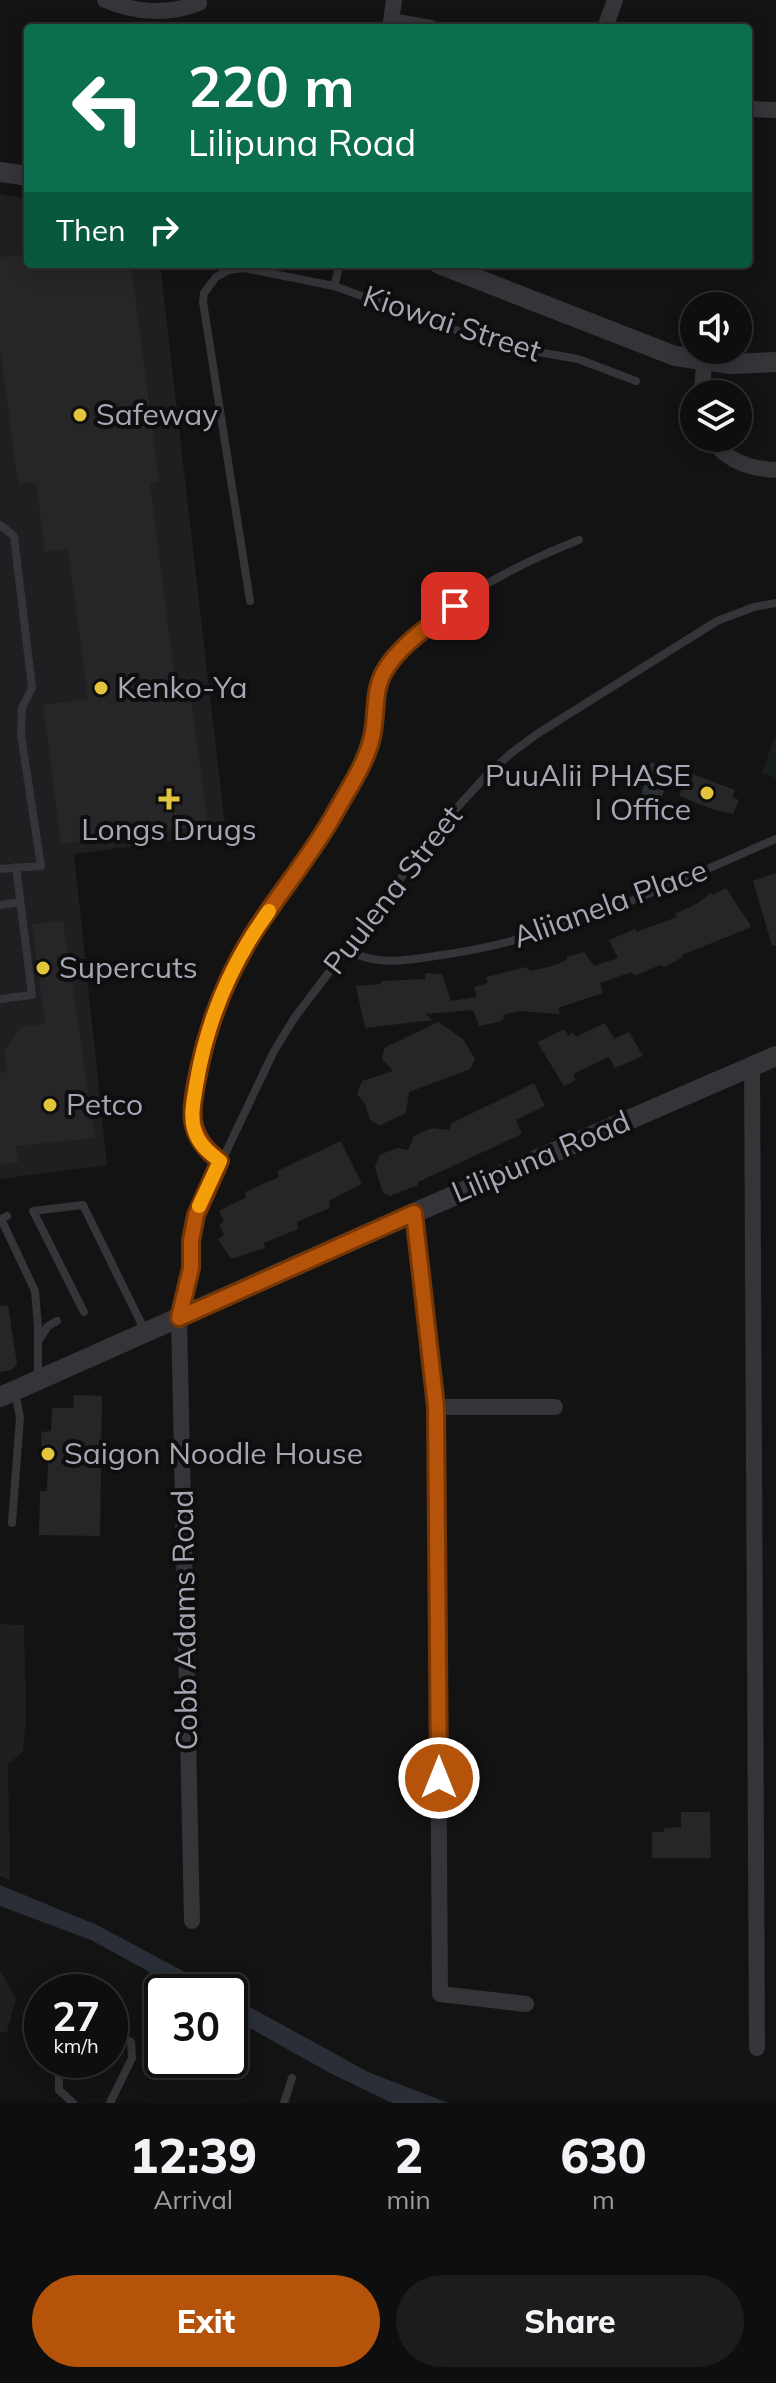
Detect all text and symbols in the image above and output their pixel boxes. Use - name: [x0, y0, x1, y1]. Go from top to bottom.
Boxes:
- text: 220 m: [188, 51, 355, 121]
- icon: left: [56, 56, 160, 160]
- text: Lilipuna Road: [188, 120, 416, 165]
- icon: right: [142, 208, 186, 252]
- text: Then: [56, 211, 126, 249]
- street label: Kiowai Street: [359, 276, 546, 370]
- map controls: [680, 292, 752, 452]
- button: sound: [680, 292, 752, 364]
- button: layers: [680, 380, 752, 452]
- place label: Safeway: [96, 395, 218, 433]
- marker: Safeway: [71, 406, 89, 424]
- pin: [421, 572, 489, 640]
- icon: arrive: [433, 584, 477, 628]
- place label: Kenko-Ya: [117, 668, 248, 706]
- marker: Kenko-Ya: [92, 679, 110, 697]
- place label: PuuAlii PHASE I Office: [485, 756, 691, 828]
- marker: PuuAlii PHASE I Office: [698, 784, 716, 802]
- marker: Longs Drugs: [160, 790, 178, 808]
- street label: Puulena Street: [315, 797, 470, 981]
- place label: Longs Drugs: [81, 810, 257, 848]
- street label: Aliianela Place: [507, 850, 712, 956]
- place label: Supercuts: [59, 948, 198, 986]
- marker: Supercuts: [34, 959, 52, 977]
- place label: Petco: [66, 1085, 143, 1123]
- marker: Petco: [41, 1096, 59, 1114]
- street label: Lilipuna Road: [446, 1101, 636, 1211]
- place label: Saigon Noodle House: [64, 1434, 363, 1472]
- marker: Saigon Noodle House: [39, 1445, 57, 1463]
- street label: Cobb Adams Road: [163, 1489, 205, 1751]
- position arrow: [397, 1736, 481, 1820]
- speed limit sign: 30: [144, 1974, 248, 2078]
- text: 27: [52, 1991, 100, 2041]
- text: km/h: [53, 2033, 99, 2058]
- text: 12:39: [129, 2125, 257, 2185]
- text: 2: [394, 2125, 423, 2185]
- text: 630: [560, 2125, 647, 2185]
- text: Arrival: [153, 2183, 233, 2216]
- text: min: [387, 2183, 431, 2216]
- text: m: [592, 2183, 615, 2216]
- button: Exit: [32, 2275, 380, 2367]
- button: Share: [396, 2275, 744, 2367]

